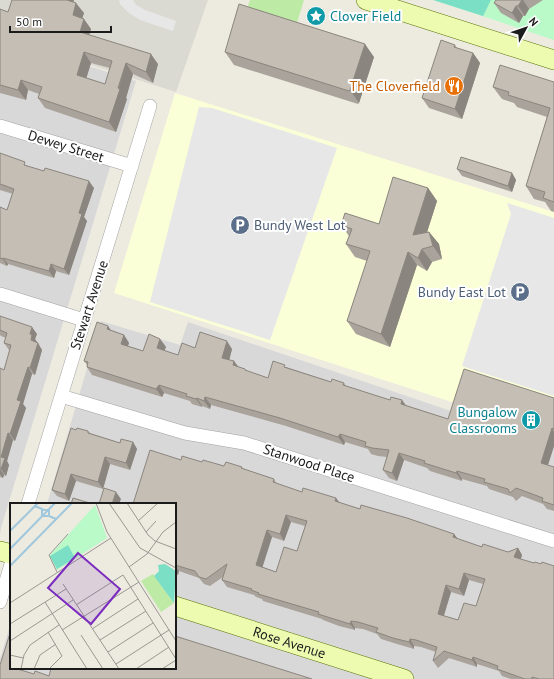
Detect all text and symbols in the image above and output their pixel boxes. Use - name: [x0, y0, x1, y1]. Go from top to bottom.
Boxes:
- place icon: Clover Field: [305, 5, 327, 27]
- place label: Clover Field: [330, 7, 401, 25]
- scale bar: [10, 8, 111, 34]
- north arrow: [506, 8, 546, 48]
- text: 50 m: [16, 14, 42, 29]
- text: N: [526, 14, 541, 29]
- restaurant icon: The Cloverfield: [443, 75, 465, 97]
- place label: The Cloverfield: [350, 77, 440, 95]
- street label: Dewey Street: [26, 126, 106, 166]
- parking icon: Bundy West Lot: [229, 214, 251, 236]
- place label: Bundy West Lot: [254, 216, 346, 234]
- street label: Stewart Avenue: [66, 258, 112, 352]
- parking icon: Bundy East Lot: [509, 281, 531, 303]
- place label: Bundy East Lot: [418, 283, 506, 301]
- place label: Bungalow Classrooms: [449, 403, 518, 437]
- building icon: Bungalow Classrooms: [520, 409, 542, 431]
- street label: Stanwood Place: [261, 440, 357, 486]
- inset map: [10, 503, 176, 669]
- street label: Rose Avenue: [251, 622, 328, 662]

